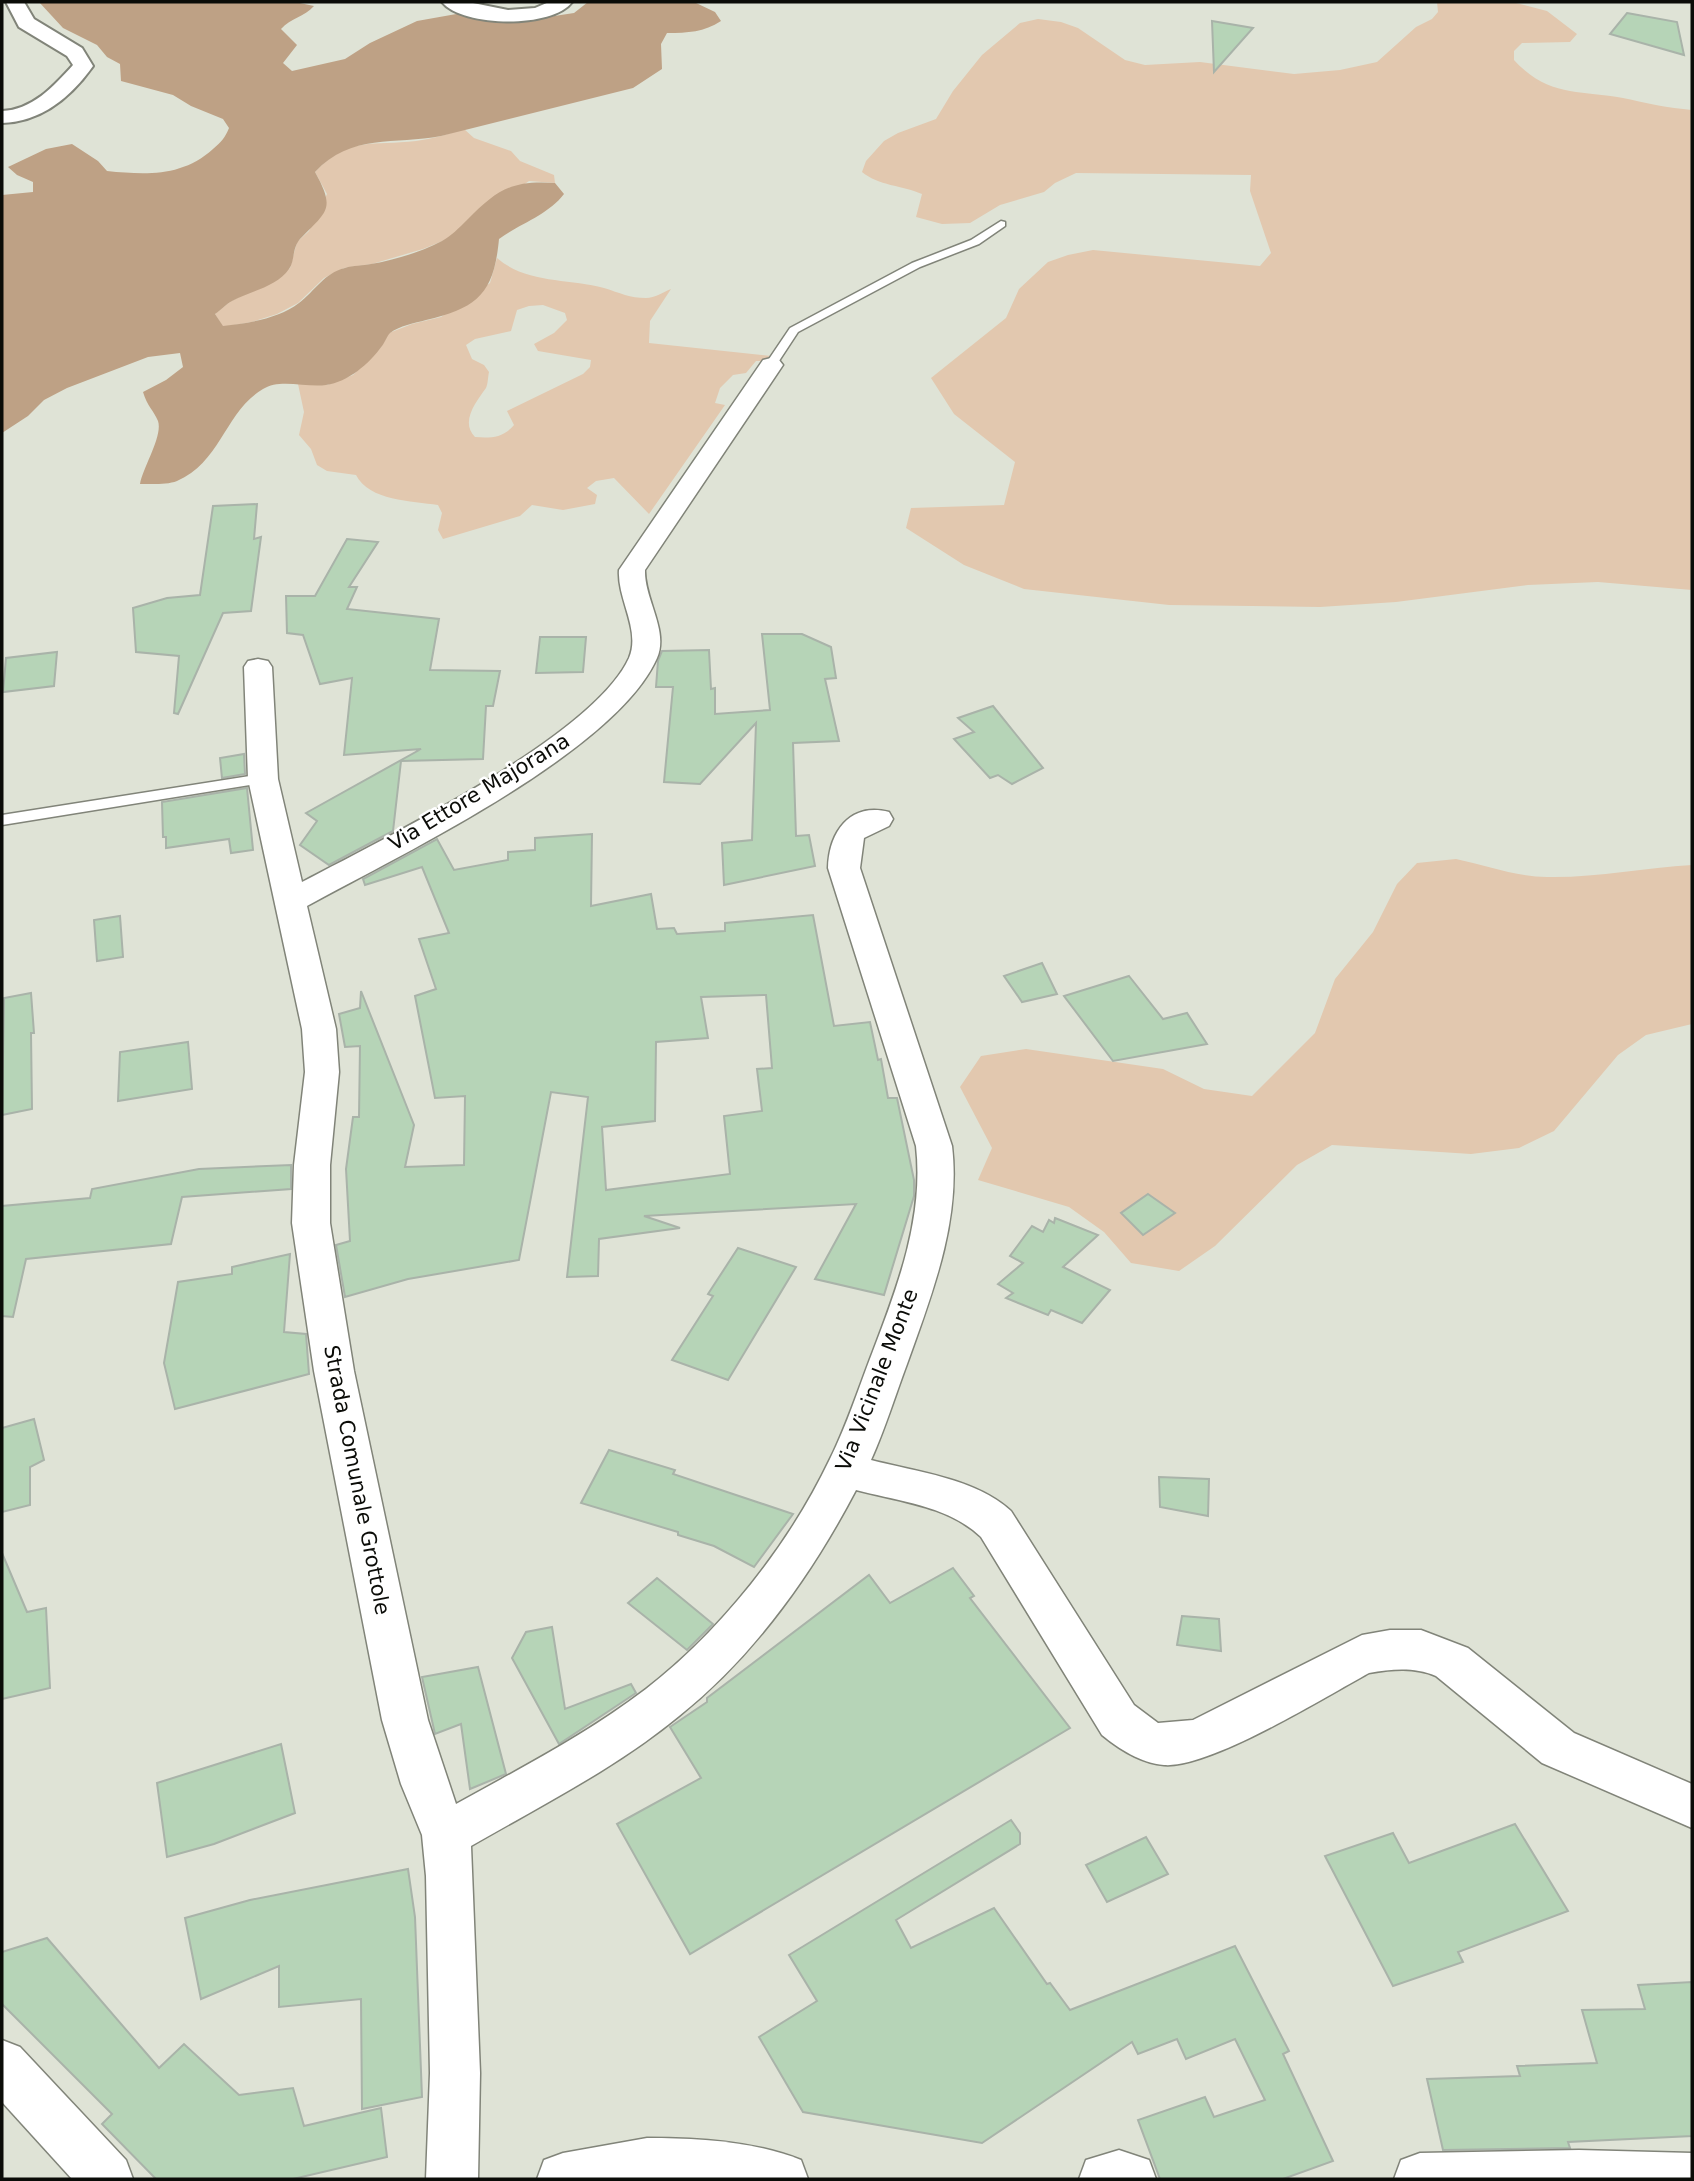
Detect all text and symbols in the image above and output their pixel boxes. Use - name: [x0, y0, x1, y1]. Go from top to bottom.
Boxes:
- street label: Via Ettore Majorana: [384, 728, 574, 856]
- street label: Via Vicinale Monte: [831, 1285, 923, 1475]
- street label: Strada Comunale Grottole: [319, 1343, 395, 1617]

